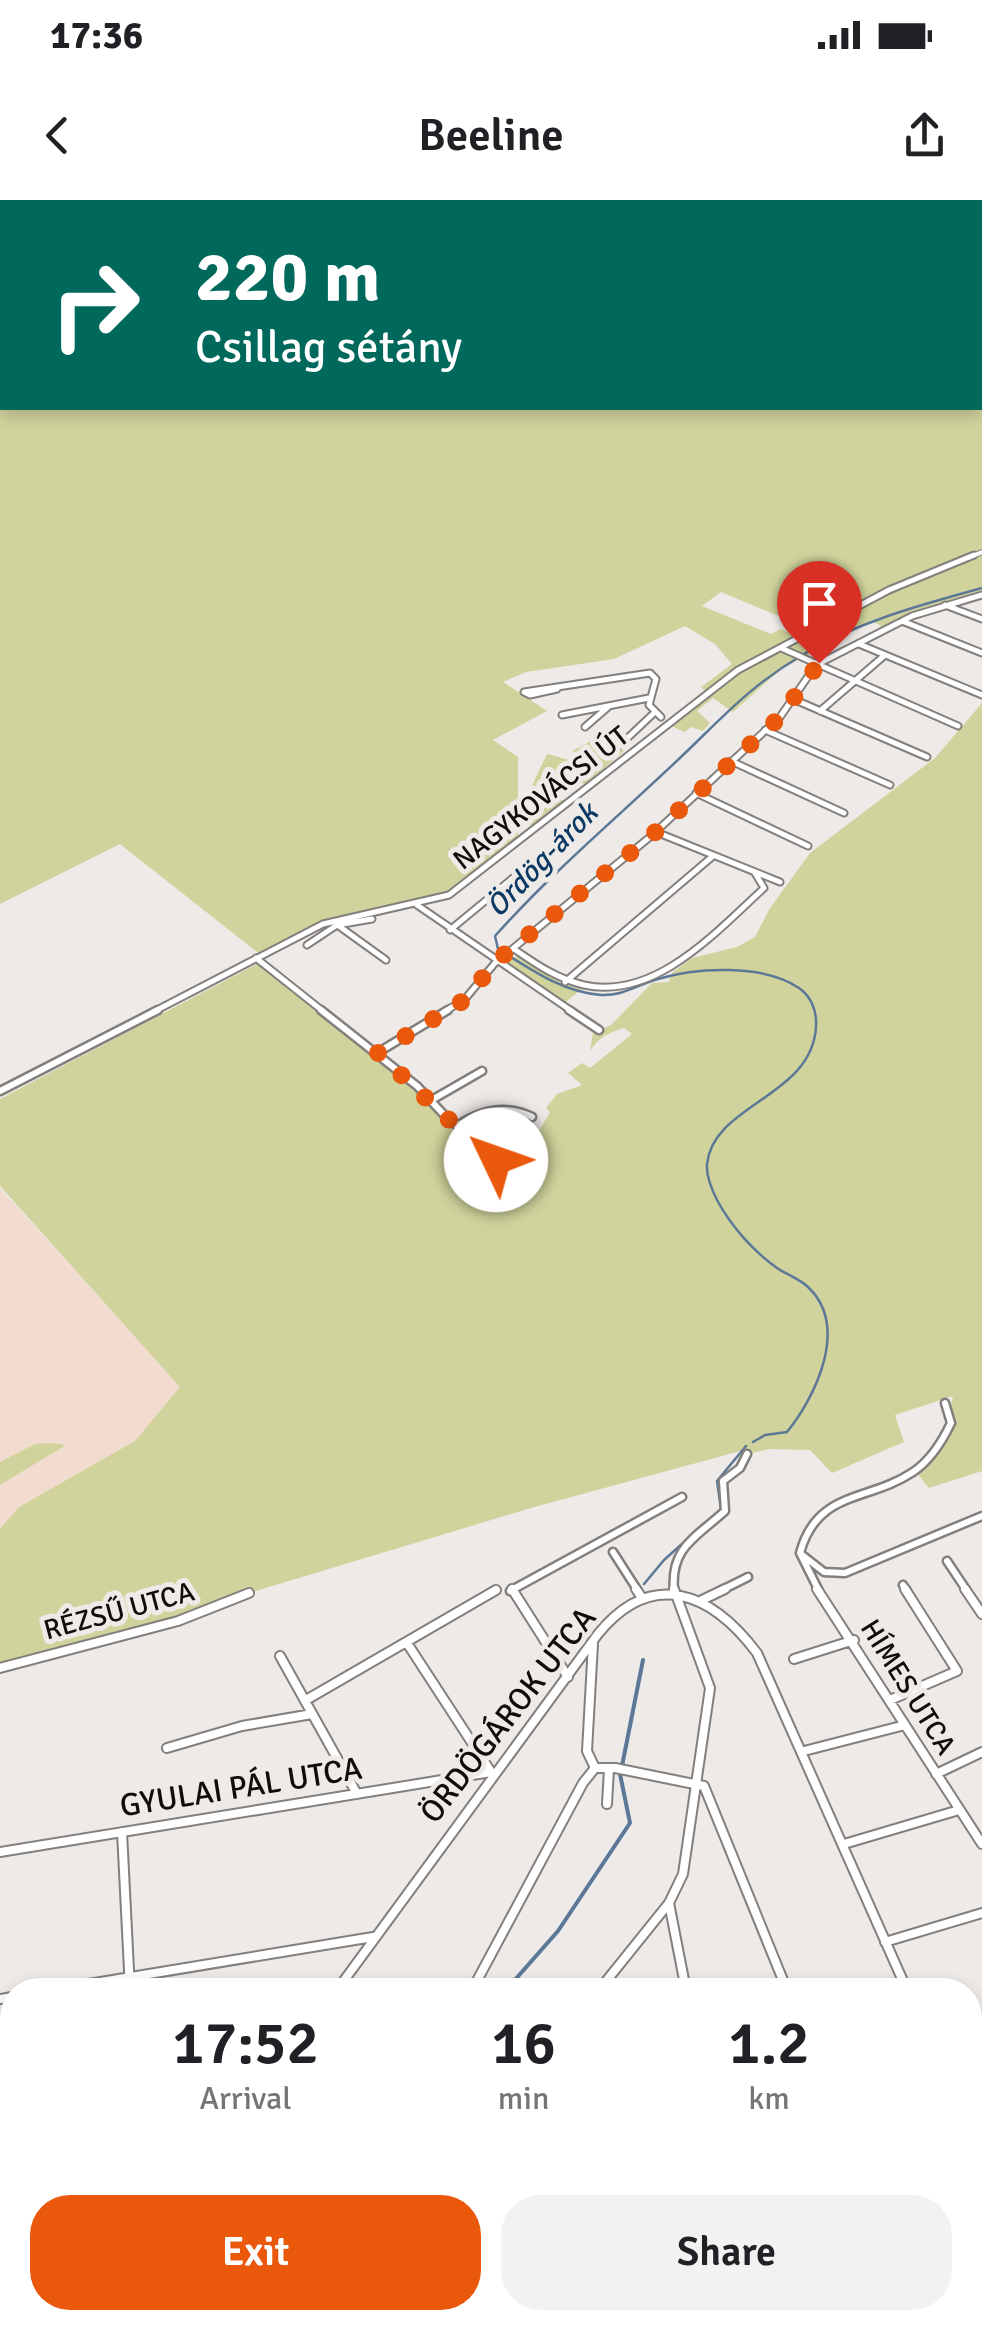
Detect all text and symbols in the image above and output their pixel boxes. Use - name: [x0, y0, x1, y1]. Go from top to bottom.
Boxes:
- text: 17:36: [50, 12, 143, 59]
- icon: back: [30, 108, 85, 163]
- text: Beeline: [418, 108, 564, 163]
- icon: share: [897, 108, 952, 163]
- text: 220 m: [195, 234, 380, 320]
- icon: right: [30, 240, 160, 370]
- text: Csillag sétány: [195, 320, 462, 375]
- pin: [777, 561, 862, 664]
- icon: arrive: [792, 576, 847, 631]
- street label: NAGYKOVÁCSI ÚT: [447, 719, 636, 877]
- water label: Ördög-árok: [478, 793, 608, 925]
- position arrow: [444, 1108, 548, 1212]
- street label: RÉZSŰ UTCA: [40, 1575, 198, 1647]
- street label: ÖRDÖGÁROK UTCA: [412, 1599, 604, 1831]
- street label: HÍMES UTCA: [853, 1613, 963, 1761]
- street label: GYULAI PÁL UTCA: [117, 1749, 365, 1825]
- text: 17:52: [172, 2007, 319, 2081]
- text: 16: [491, 2007, 556, 2081]
- text: 1.2: [728, 2007, 810, 2081]
- text: Arrival: [200, 2079, 292, 2118]
- text: min: [498, 2079, 549, 2118]
- text: km: [748, 2079, 790, 2118]
- button: Exit: [30, 2195, 481, 2310]
- button: Share: [501, 2195, 952, 2310]

